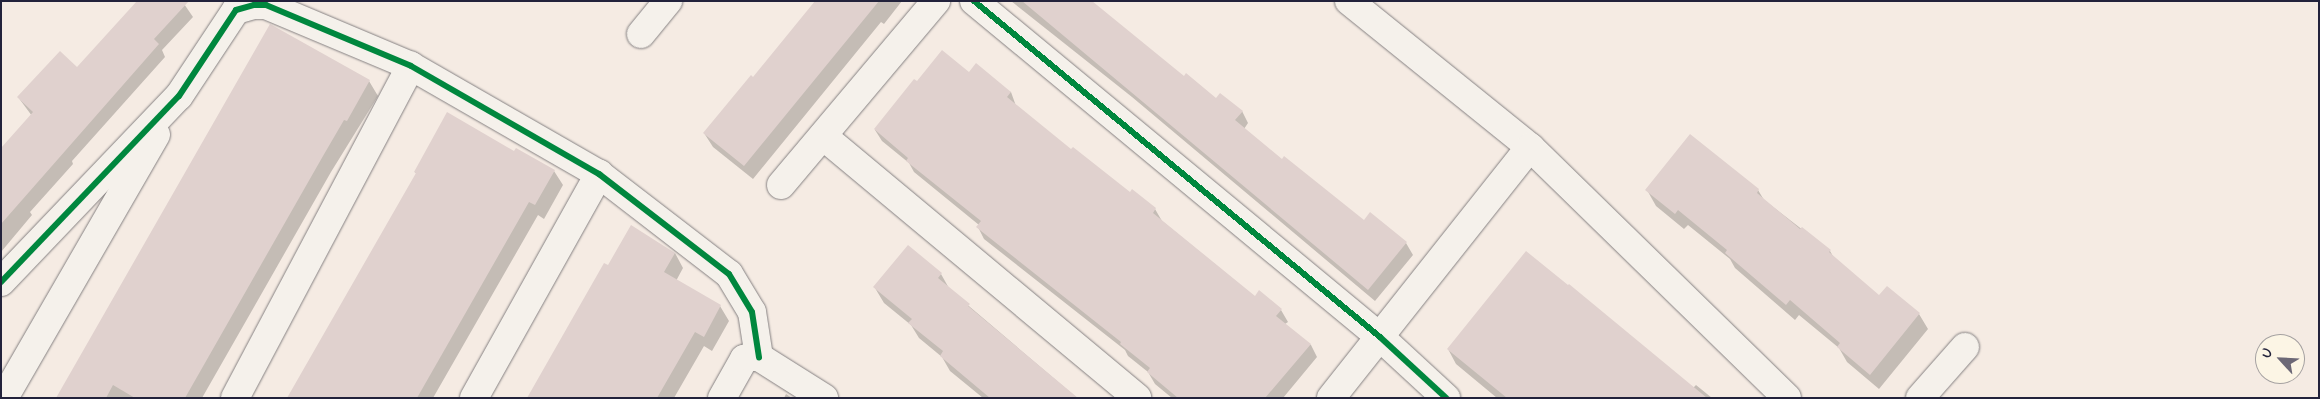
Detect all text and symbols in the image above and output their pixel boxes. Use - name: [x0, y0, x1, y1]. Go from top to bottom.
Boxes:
- north arrow: [2255, 334, 2305, 384]
- text: U: [2257, 345, 2277, 361]

